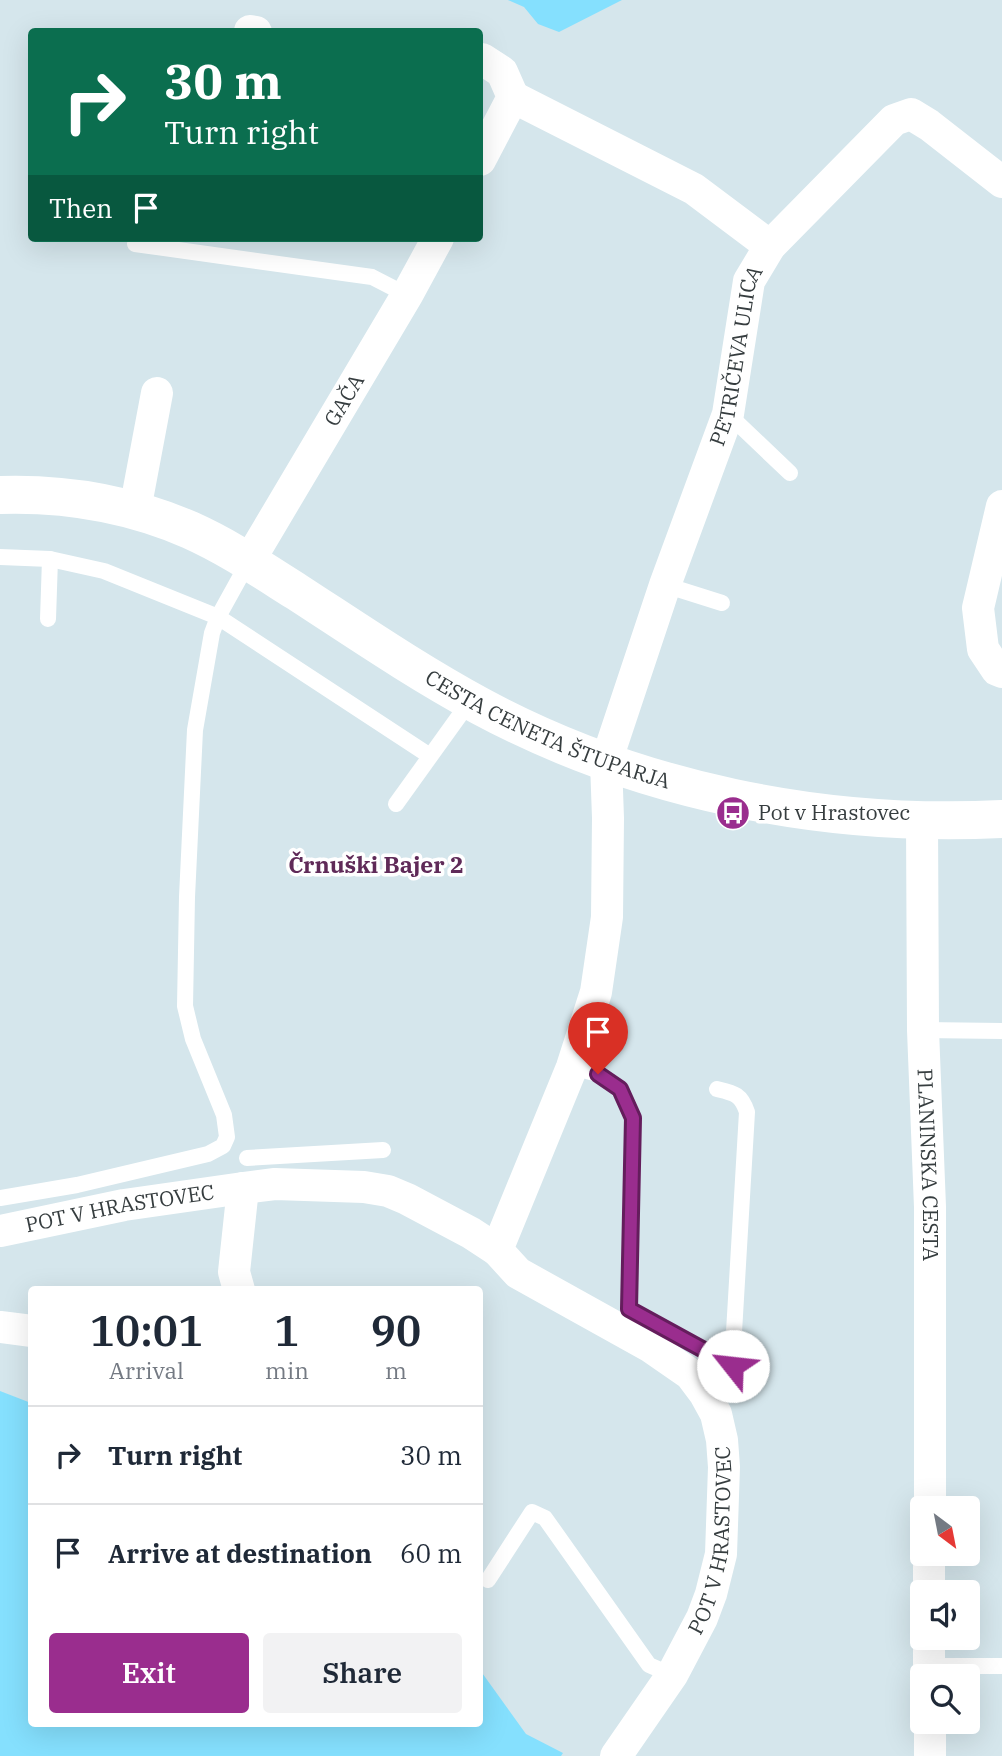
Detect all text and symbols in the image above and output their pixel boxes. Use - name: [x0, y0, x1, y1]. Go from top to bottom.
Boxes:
- text: 30 m: [164, 49, 282, 112]
- icon: right: [49, 56, 140, 147]
- text: Turn right: [164, 111, 319, 153]
- icon: arrive: [127, 189, 165, 227]
- text: Then: [49, 191, 113, 225]
- street label: PETRIČEVA ULICA: [702, 259, 769, 450]
- street label: GAČA: [317, 368, 370, 431]
- street label: CESTA CENETA ŠTUPARJA: [420, 663, 674, 795]
- bus stop icon: Pot v Hrastovec: [714, 794, 752, 832]
- place label: Pot v Hrastovec: [758, 798, 910, 826]
- district label: Črnuški Bajer 2: [288, 849, 464, 879]
- pin: [568, 1002, 628, 1074]
- icon: arrive: [579, 1013, 617, 1051]
- street label: PLANINSKA CESTA: [912, 1068, 945, 1262]
- street label: POT V HRASTOVEC: [22, 1177, 216, 1238]
- text: 10:01: [90, 1303, 203, 1358]
- text: 1: [274, 1303, 300, 1358]
- text: 90: [371, 1303, 421, 1358]
- position arrow: [696, 1329, 770, 1403]
- text: Arrival: [109, 1355, 184, 1385]
- text: min: [265, 1355, 309, 1385]
- text: m: [385, 1355, 407, 1385]
- icon: right: [49, 1436, 87, 1474]
- text: Turn right: [108, 1438, 242, 1472]
- text: 30 m: [400, 1438, 462, 1472]
- street label: POT V HRASTOVEC: [681, 1445, 737, 1639]
- north arrow: [910, 1496, 980, 1566]
- map controls: [910, 1496, 980, 1734]
- icon: arrive: [49, 1534, 87, 1572]
- text: Arrive at destination: [108, 1536, 372, 1570]
- text: 60 m: [400, 1536, 462, 1570]
- button: sound: [910, 1580, 980, 1650]
- button: Exit: [49, 1633, 249, 1713]
- button: Share: [263, 1633, 462, 1713]
- button: search: [910, 1664, 980, 1734]

